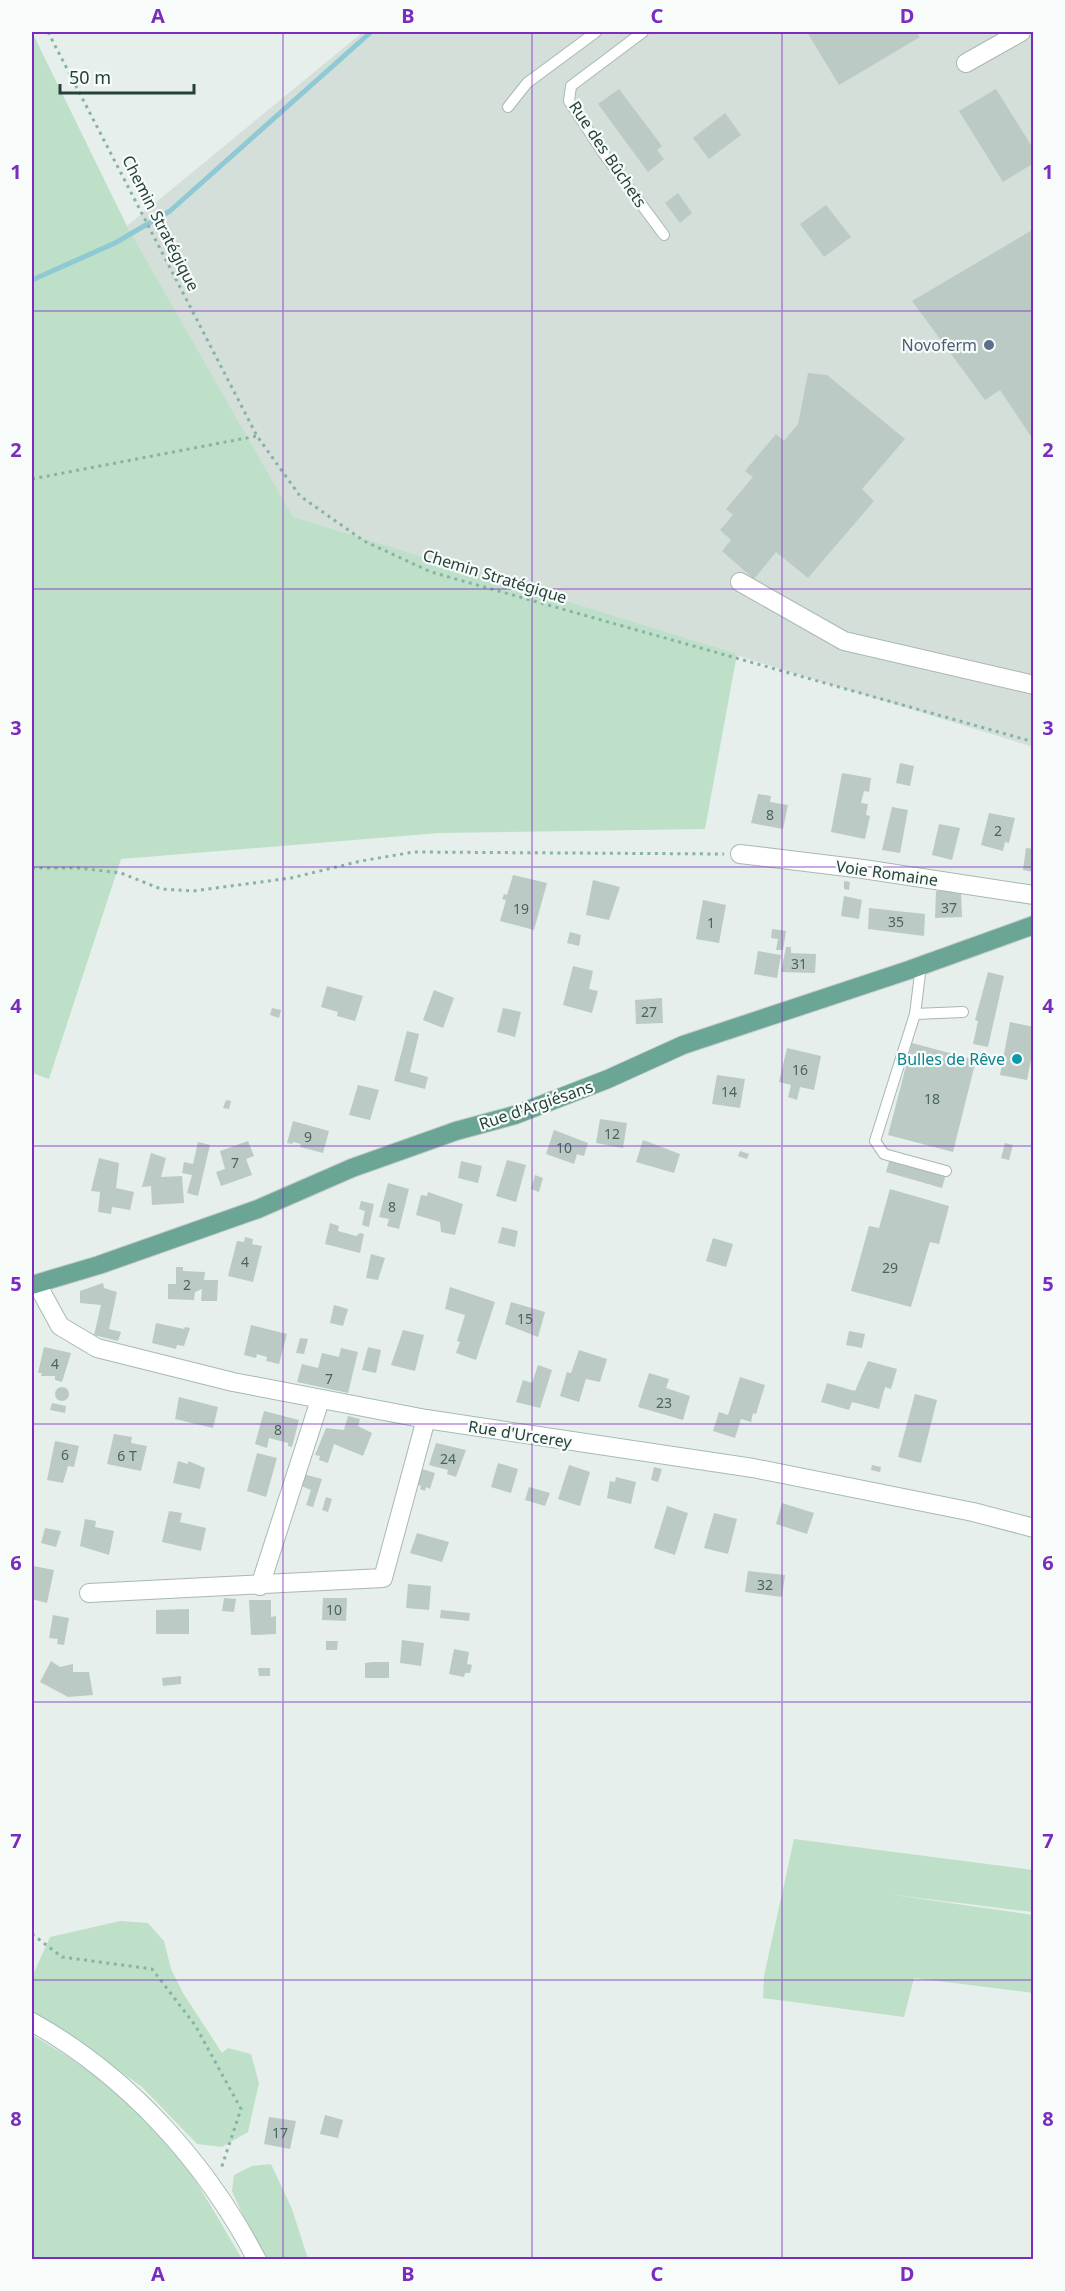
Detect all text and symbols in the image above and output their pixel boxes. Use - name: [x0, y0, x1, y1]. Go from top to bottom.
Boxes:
- text: A: [151, 2, 165, 29]
- text: B: [401, 2, 415, 29]
- text: C: [651, 2, 664, 29]
- text: D: [900, 2, 914, 29]
- scale bar: [60, 57, 194, 95]
- text: 50 m: [69, 65, 111, 89]
- street label: Rue des Bûchets: [564, 96, 652, 212]
- street label: Chemin Stratégique: [117, 151, 205, 295]
- text: 1: [10, 158, 22, 185]
- text: 1: [1042, 158, 1054, 185]
- place label: Novoferm: [902, 334, 977, 356]
- marker: Novoferm: [982, 338, 996, 352]
- text: 2: [10, 436, 22, 463]
- text: 2: [1042, 436, 1054, 463]
- street label: Chemin Stratégique: [420, 544, 570, 608]
- text: 3: [10, 714, 22, 741]
- text: 3: [1042, 714, 1054, 741]
- house number: 8: [766, 805, 774, 824]
- house number: 2: [994, 821, 1002, 840]
- street label: Voie Romaine: [835, 855, 939, 891]
- house number: 37: [941, 898, 957, 917]
- house number: 19: [513, 899, 529, 918]
- house number: 35: [888, 912, 904, 931]
- house number: 1: [707, 913, 715, 932]
- house number: 31: [791, 954, 807, 973]
- text: 4: [10, 992, 22, 1019]
- text: 4: [1042, 992, 1054, 1019]
- house number: 27: [641, 1002, 657, 1021]
- place label: Bulles de Rêve: [897, 1048, 1005, 1070]
- marker: Bulles de Rêve: [1010, 1052, 1024, 1066]
- house number: 16: [792, 1060, 808, 1079]
- street label: Rue d'Argiésans: [476, 1075, 596, 1135]
- house number: 14: [721, 1082, 737, 1101]
- house number: 18: [924, 1089, 940, 1108]
- house number: 12: [604, 1124, 620, 1143]
- house number: 9: [304, 1127, 312, 1146]
- house number: 10: [556, 1138, 572, 1157]
- house number: 7: [231, 1153, 239, 1172]
- house number: 8: [388, 1197, 396, 1216]
- house number: 4: [241, 1252, 249, 1271]
- house number: 29: [882, 1258, 898, 1277]
- text: 5: [10, 1270, 22, 1297]
- text: 5: [1042, 1270, 1054, 1297]
- house number: 2: [183, 1275, 191, 1294]
- house number: 15: [517, 1309, 533, 1328]
- house number: 4: [51, 1354, 59, 1373]
- house number: 7: [325, 1369, 333, 1388]
- house number: 23: [656, 1393, 672, 1412]
- street label: Rue d'Urcerey: [467, 1415, 574, 1453]
- house number: 8: [274, 1420, 282, 1439]
- house number: 6: [61, 1445, 69, 1464]
- house number: 6 T: [117, 1446, 137, 1465]
- house number: 24: [440, 1449, 456, 1468]
- text: 6: [10, 1549, 22, 1576]
- text: 6: [1042, 1549, 1054, 1576]
- house number: 32: [757, 1575, 773, 1594]
- house number: 10: [326, 1600, 342, 1619]
- text: 7: [10, 1827, 22, 1854]
- text: 7: [1042, 1827, 1054, 1854]
- text: 8: [10, 2105, 22, 2132]
- text: 8: [1042, 2105, 1054, 2132]
- house number: 17: [272, 2123, 288, 2142]
- text: A: [151, 2260, 165, 2287]
- text: B: [401, 2260, 415, 2287]
- text: C: [651, 2260, 664, 2287]
- text: D: [900, 2260, 914, 2287]

